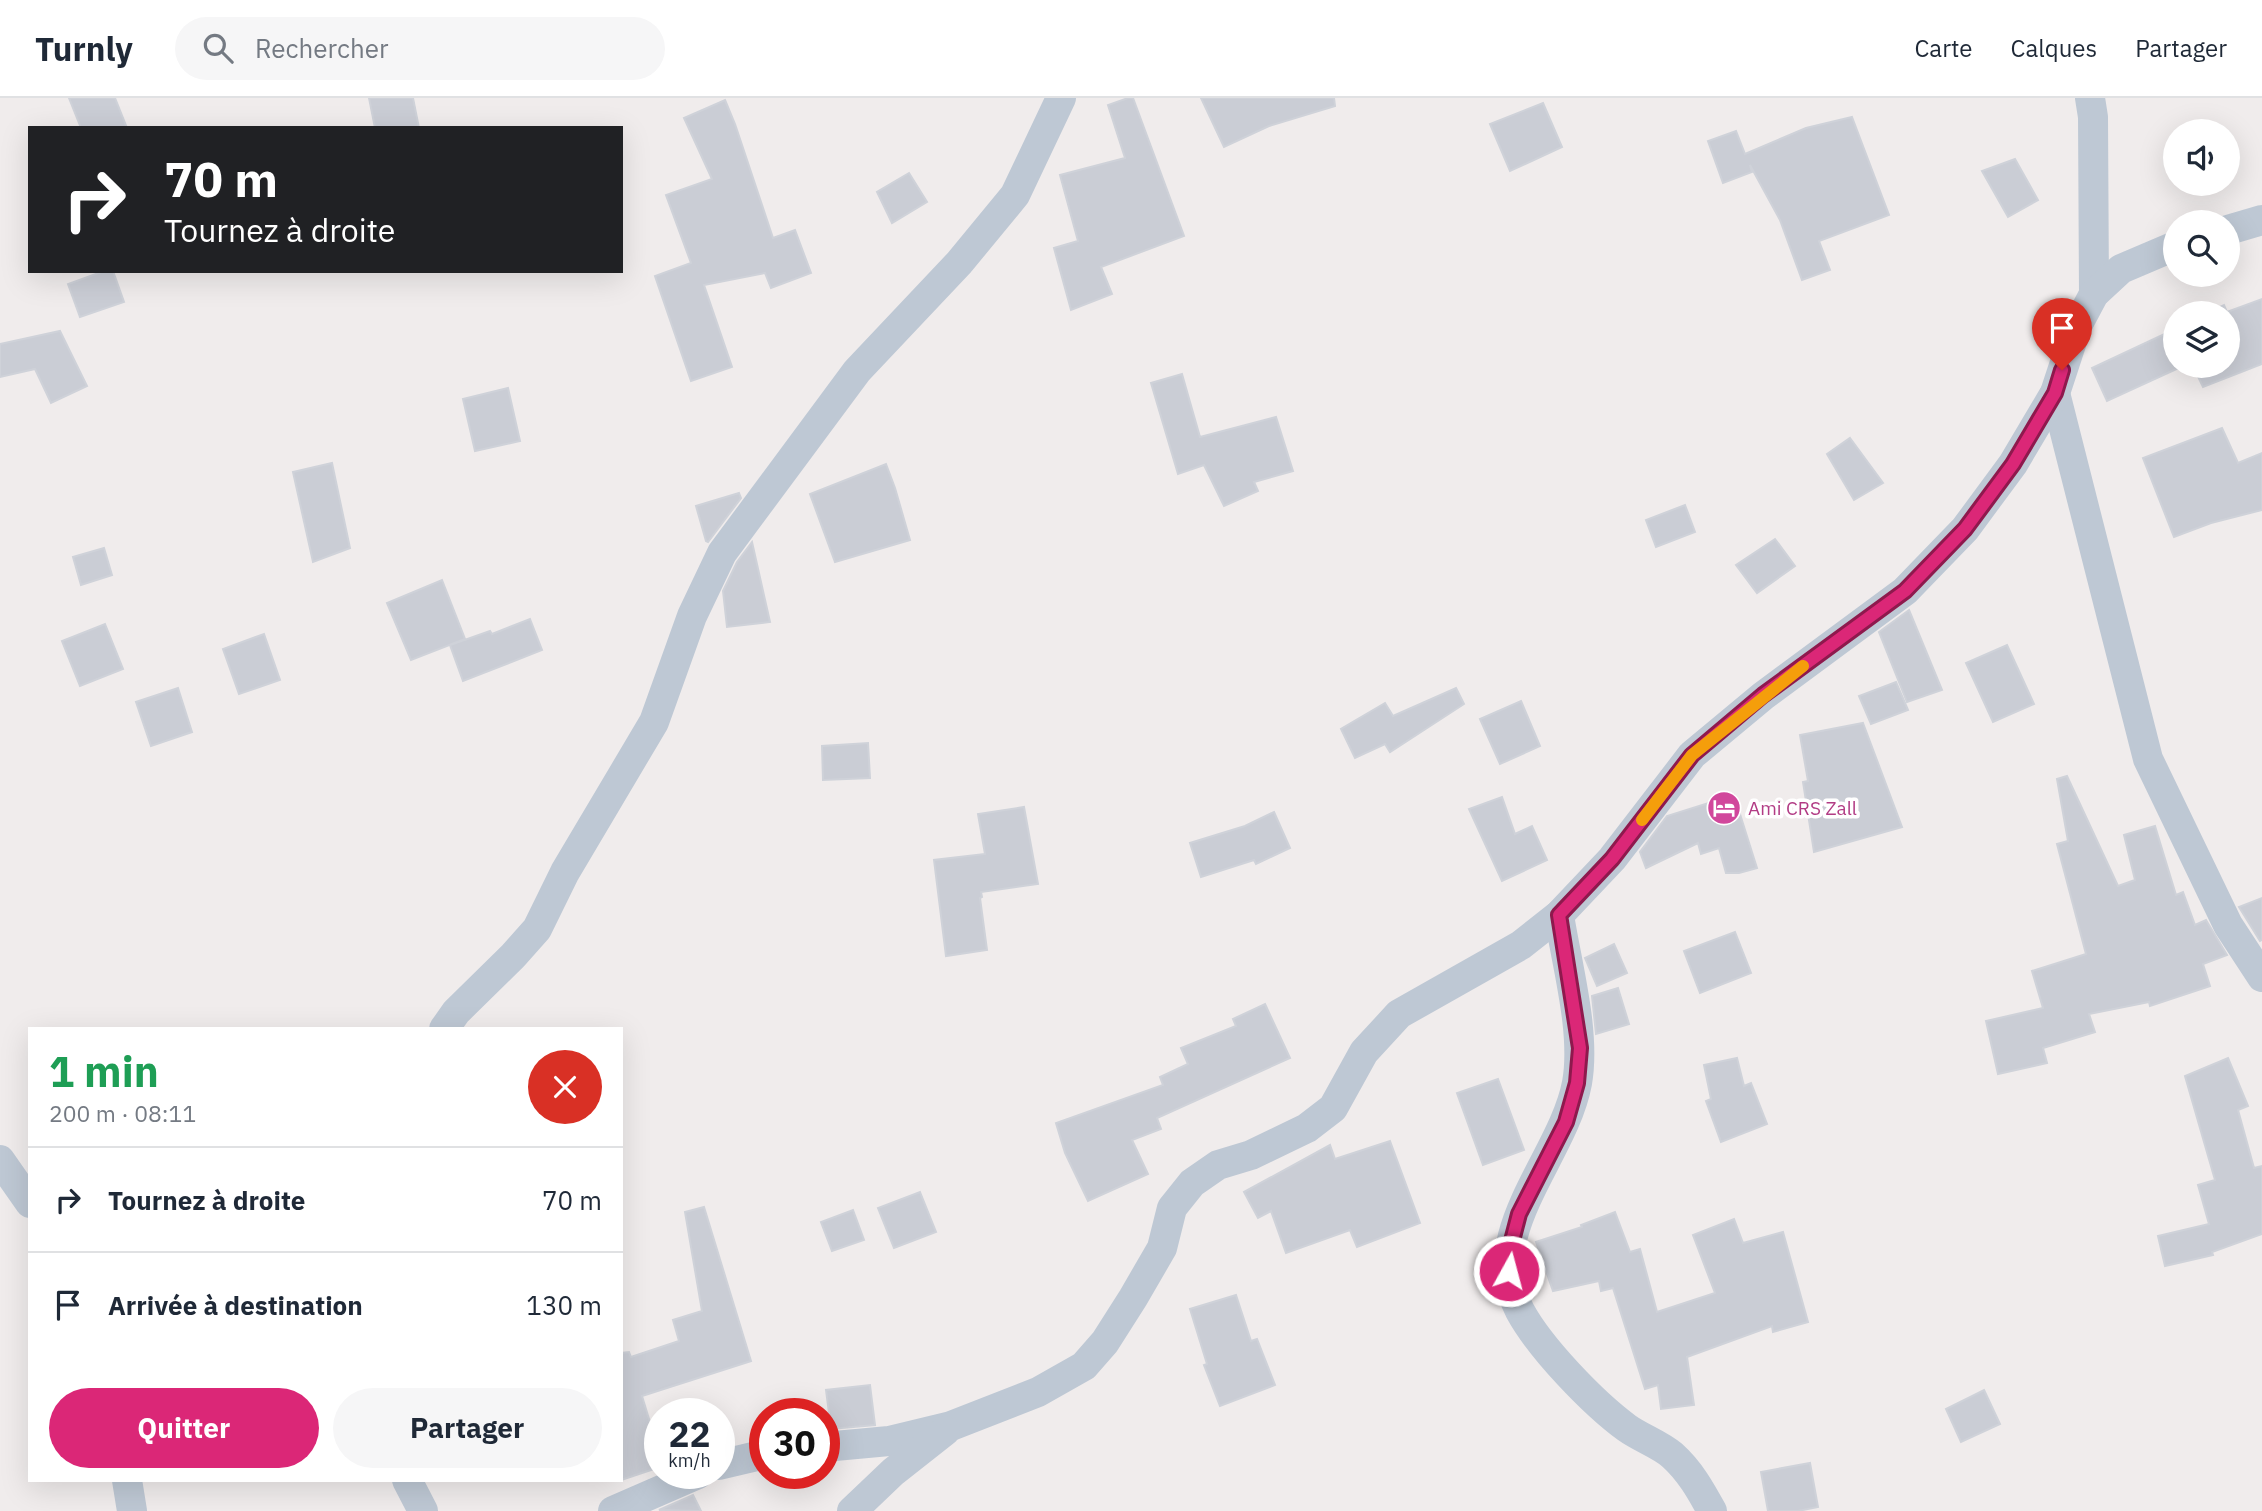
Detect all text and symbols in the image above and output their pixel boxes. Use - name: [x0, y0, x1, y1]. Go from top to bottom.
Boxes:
- search box: [175, 17, 665, 80]
- text: Turnly: [35, 27, 133, 70]
- icon: search: [199, 29, 237, 67]
- text: Rechercher: [255, 31, 389, 65]
- text: Carte: [1914, 32, 1973, 64]
- text: Calques: [2011, 32, 2097, 64]
- text: Partager: [2135, 32, 2227, 64]
- map controls: [2163, 119, 2240, 378]
- button: sound: [2163, 119, 2240, 196]
- text: 70 m: [164, 147, 278, 210]
- icon: right: [49, 154, 140, 245]
- text: Tournez à droite: [164, 209, 395, 251]
- button: search: [2163, 210, 2240, 287]
- pin: [2032, 298, 2092, 370]
- button: layers: [2163, 301, 2240, 378]
- icon: arrive: [2043, 309, 2081, 347]
- hotel icon: Ami CRS Zall: [1705, 789, 1743, 827]
- place label: Ami CRS Zall: [1748, 796, 1857, 820]
- text: 1 min: [49, 1044, 159, 1099]
- button: close: [528, 1050, 602, 1124]
- text: 200 m · 08:11: [49, 1098, 196, 1128]
- icon: right: [49, 1181, 87, 1219]
- text: Tournez à droite: [108, 1183, 305, 1217]
- text: 70 m: [542, 1183, 602, 1217]
- position arrow: [1472, 1234, 1546, 1308]
- icon: arrive: [49, 1286, 87, 1324]
- text: Arrivée à destination: [108, 1288, 363, 1322]
- text: 130 m: [526, 1288, 602, 1322]
- button: Quitter: [49, 1388, 319, 1468]
- button: Partager: [333, 1388, 602, 1468]
- speed limit sign: 30: [749, 1398, 840, 1489]
- text: 22: [668, 1411, 711, 1457]
- text: km/h: [668, 1449, 711, 1472]

